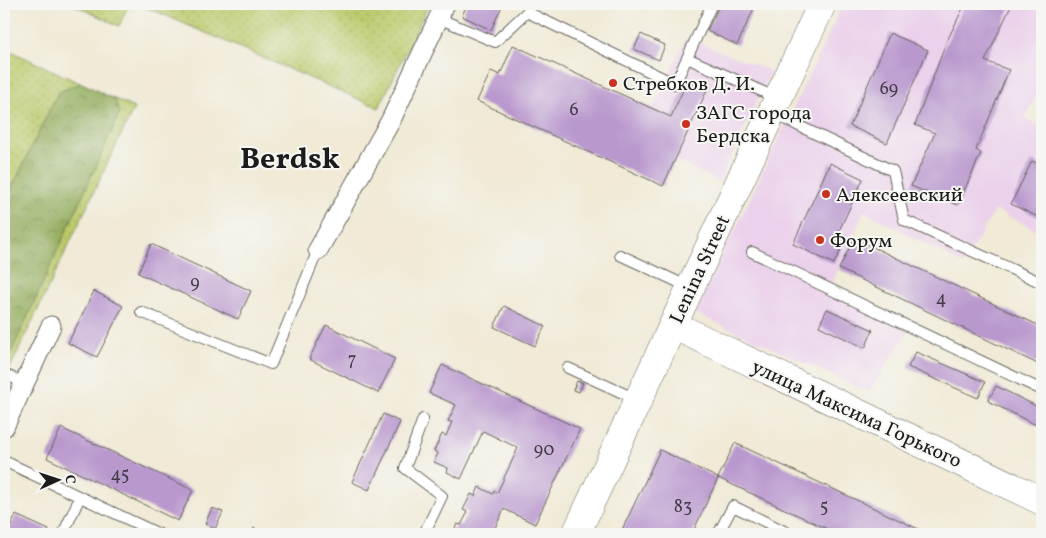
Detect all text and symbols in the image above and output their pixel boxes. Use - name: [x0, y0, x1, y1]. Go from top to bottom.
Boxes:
- place label: Стребков Д. И.: [623, 71, 755, 99]
- marker: Стребков Д. И.: [607, 77, 619, 89]
- house number: 69: [880, 77, 898, 102]
- house number: 6: [569, 98, 579, 123]
- place label: ЗАГС города Бердска: [696, 100, 812, 151]
- marker: ЗАГС города Бердска: [680, 118, 692, 130]
- district label: Berdsk: [240, 139, 340, 181]
- place label: Алексеевский: [836, 182, 963, 210]
- marker: Алексеевский: [820, 188, 832, 200]
- street label: Lenina Street: [663, 211, 738, 329]
- place label: Форум: [830, 228, 892, 256]
- marker: Форум: [814, 234, 826, 246]
- house number: 9: [190, 271, 200, 296]
- house number: 4: [936, 287, 946, 312]
- house number: 7: [348, 348, 356, 373]
- street label: улица Максима Горького: [746, 354, 966, 476]
- house number: 90: [534, 438, 554, 463]
- north arrow: [32, 456, 82, 506]
- house number: 45: [111, 463, 129, 488]
- text: С: [60, 474, 79, 484]
- house number: 83: [674, 495, 692, 520]
- house number: 5: [820, 495, 828, 520]

